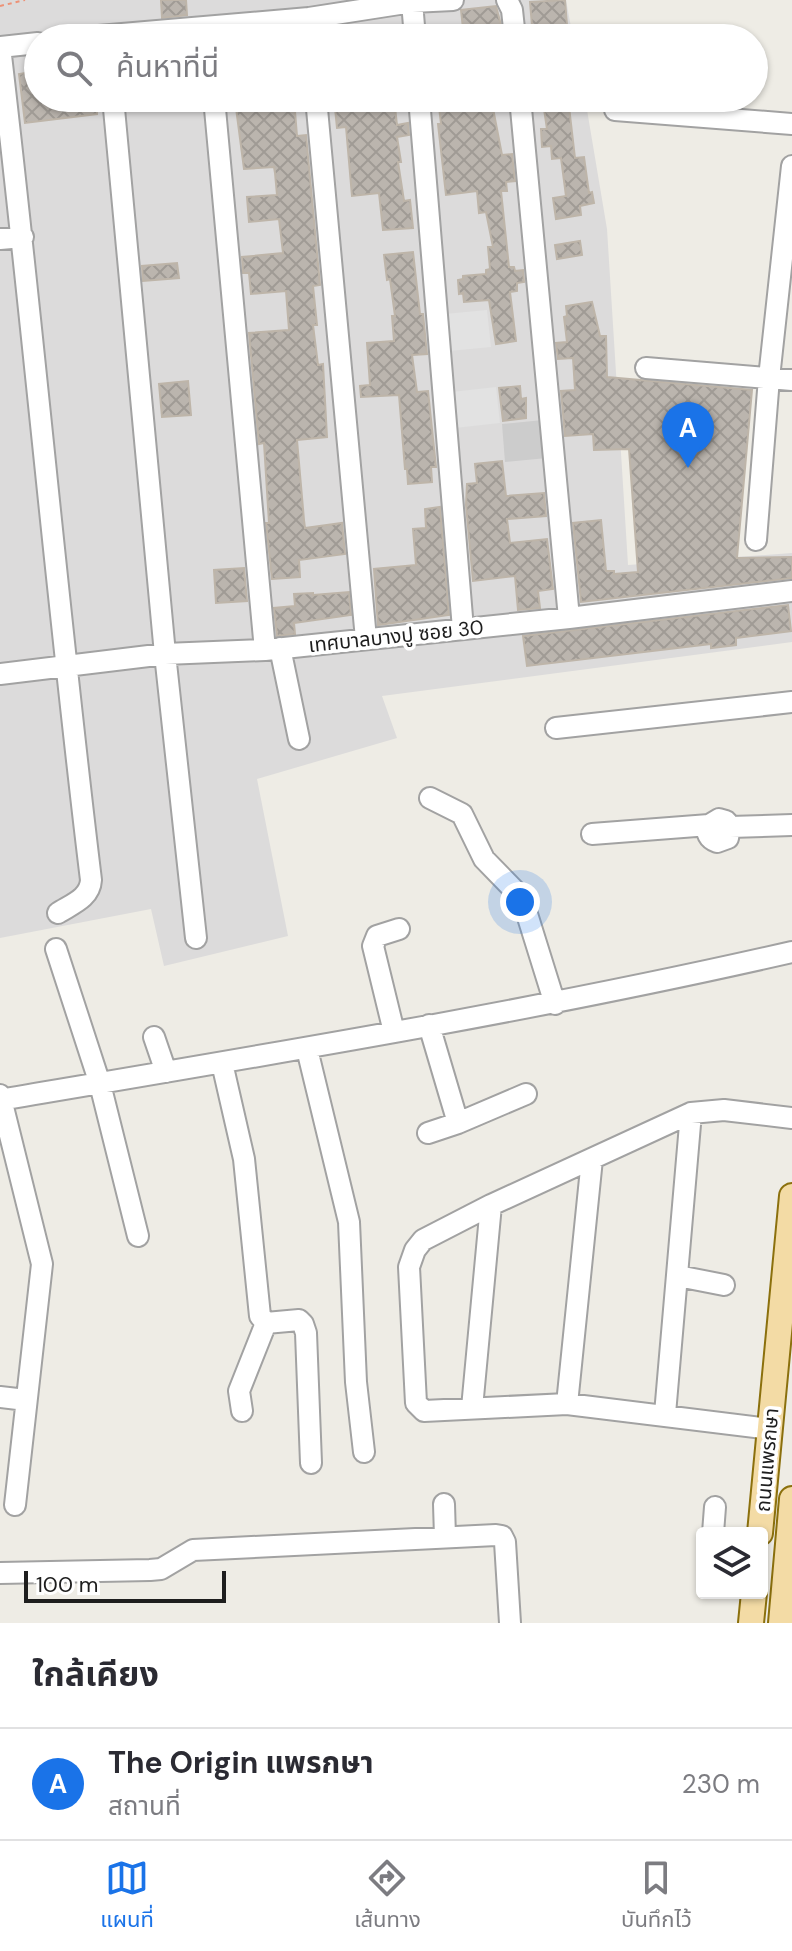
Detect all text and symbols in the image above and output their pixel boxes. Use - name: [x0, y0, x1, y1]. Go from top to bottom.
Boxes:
- search box: [24, 24, 768, 112]
- icon: search: [52, 46, 96, 90]
- text: ค้นหาที่นี่: [116, 47, 219, 86]
- pin: A: [662, 402, 714, 468]
- street label: เทศบาลบางปู ซอย 30: [307, 614, 485, 658]
- your location: [500, 882, 540, 922]
- street label: ถนนแพรกษา: [750, 1407, 784, 1513]
- map controls: [696, 1527, 768, 1599]
- button: layers: [696, 1527, 768, 1599]
- scale bar: [24, 1567, 226, 1603]
- text: 100 m: [36, 1570, 98, 1599]
- text: ใกล้เคียง: [32, 1652, 159, 1697]
- text: The Origin แพรกษา: [108, 1743, 373, 1782]
- text: A: [49, 1767, 67, 1801]
- text: 230 m: [682, 1767, 760, 1801]
- text: สถานที่: [108, 1789, 181, 1823]
- tab: แผนที่: [100, 1856, 154, 1937]
- tab: เส้นทาง: [354, 1856, 421, 1937]
- tab: บันทึกไว้: [621, 1856, 692, 1937]

